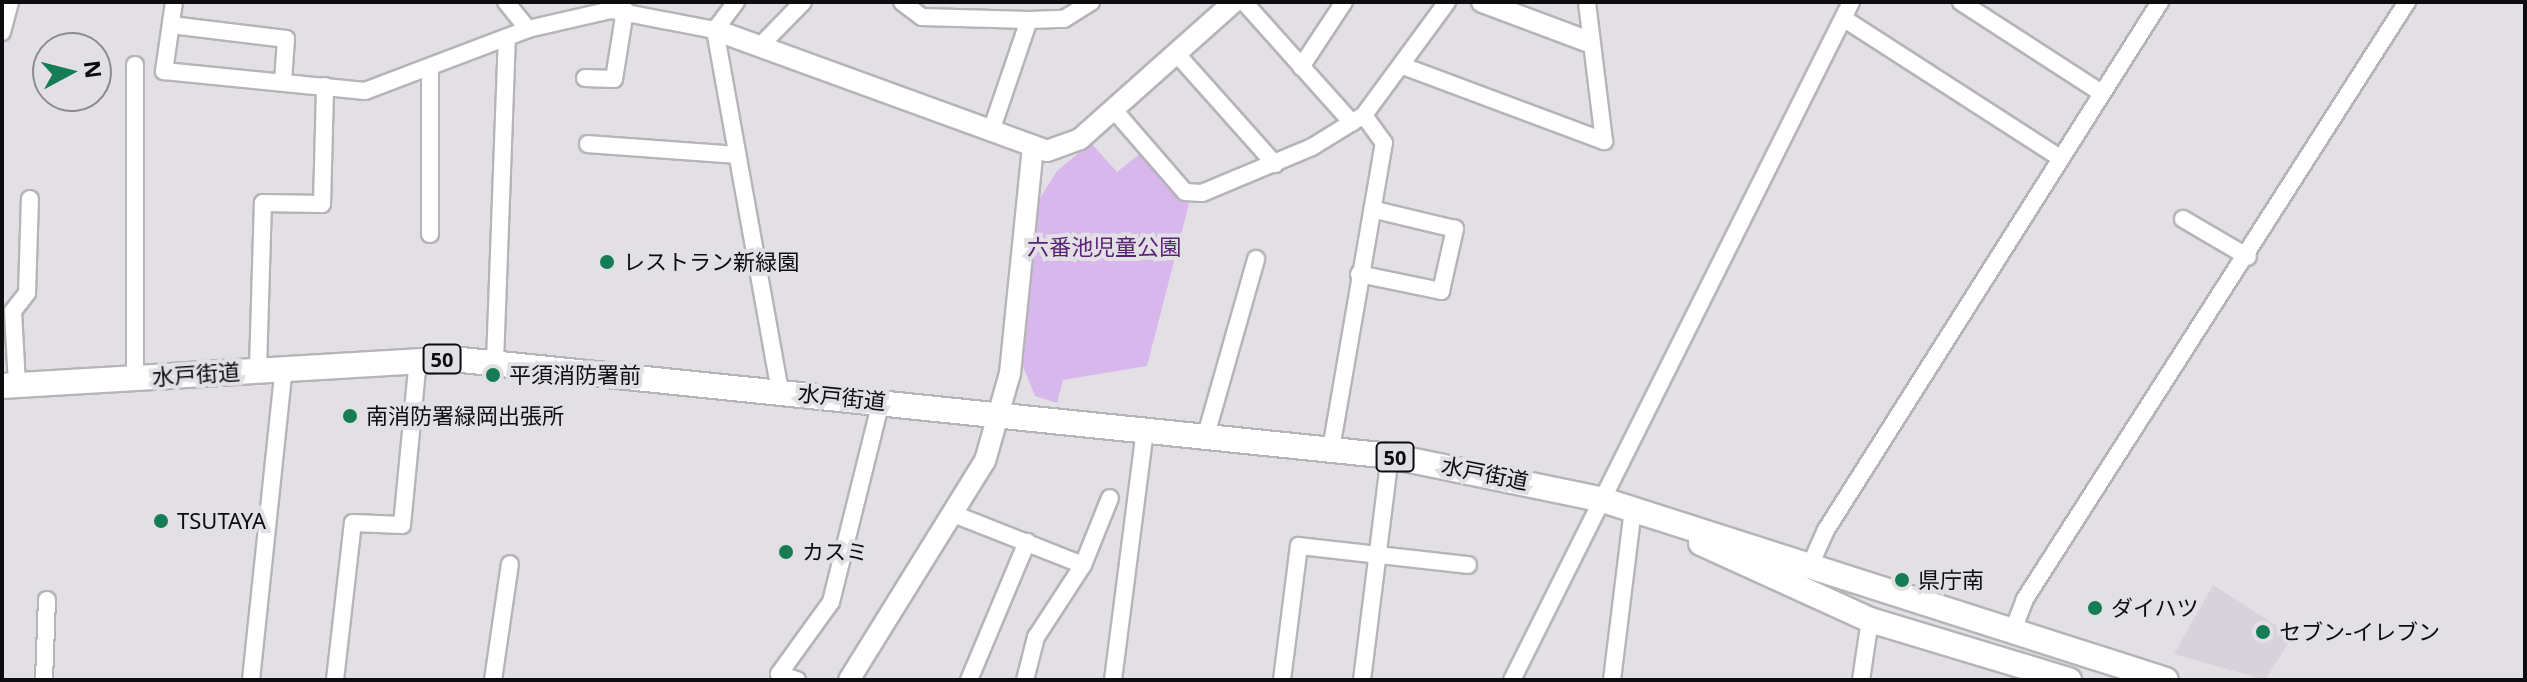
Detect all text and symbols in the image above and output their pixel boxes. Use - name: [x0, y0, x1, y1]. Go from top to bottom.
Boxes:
- north arrow: [32, 32, 112, 112]
- text: N: [78, 59, 110, 80]
- park label: 六番池児童公園: [1027, 234, 1181, 260]
- place label: レストラン新緑園: [623, 249, 799, 275]
- marker: レストラン新緑園: [598, 253, 616, 271]
- road number: 50: [422, 343, 462, 375]
- street label: 水戸街道: [151, 358, 241, 390]
- place label: 平須消防署前: [509, 362, 641, 388]
- marker: 平須消防署前: [484, 366, 502, 384]
- street label: 水戸街道: [797, 379, 887, 415]
- place label: 南消防署緑岡出張所: [366, 403, 564, 429]
- marker: 南消防署緑岡出張所: [341, 407, 359, 425]
- road number: 50: [1375, 441, 1415, 473]
- street label: 水戸街道: [1439, 452, 1531, 494]
- place label: TSUTAYA: [177, 508, 266, 534]
- marker: TSUTAYA: [152, 512, 170, 530]
- place label: カスミ: [802, 539, 868, 565]
- marker: カスミ: [777, 543, 795, 561]
- place label: 県庁南: [1918, 567, 1984, 593]
- marker: 県庁南: [1893, 571, 1911, 589]
- place label: ダイハツ: [2111, 595, 2199, 621]
- marker: ダイハツ: [2086, 599, 2104, 617]
- place label: セブン-イレブン: [2279, 619, 2440, 645]
- marker: セブン-イレブン: [2254, 623, 2272, 641]

